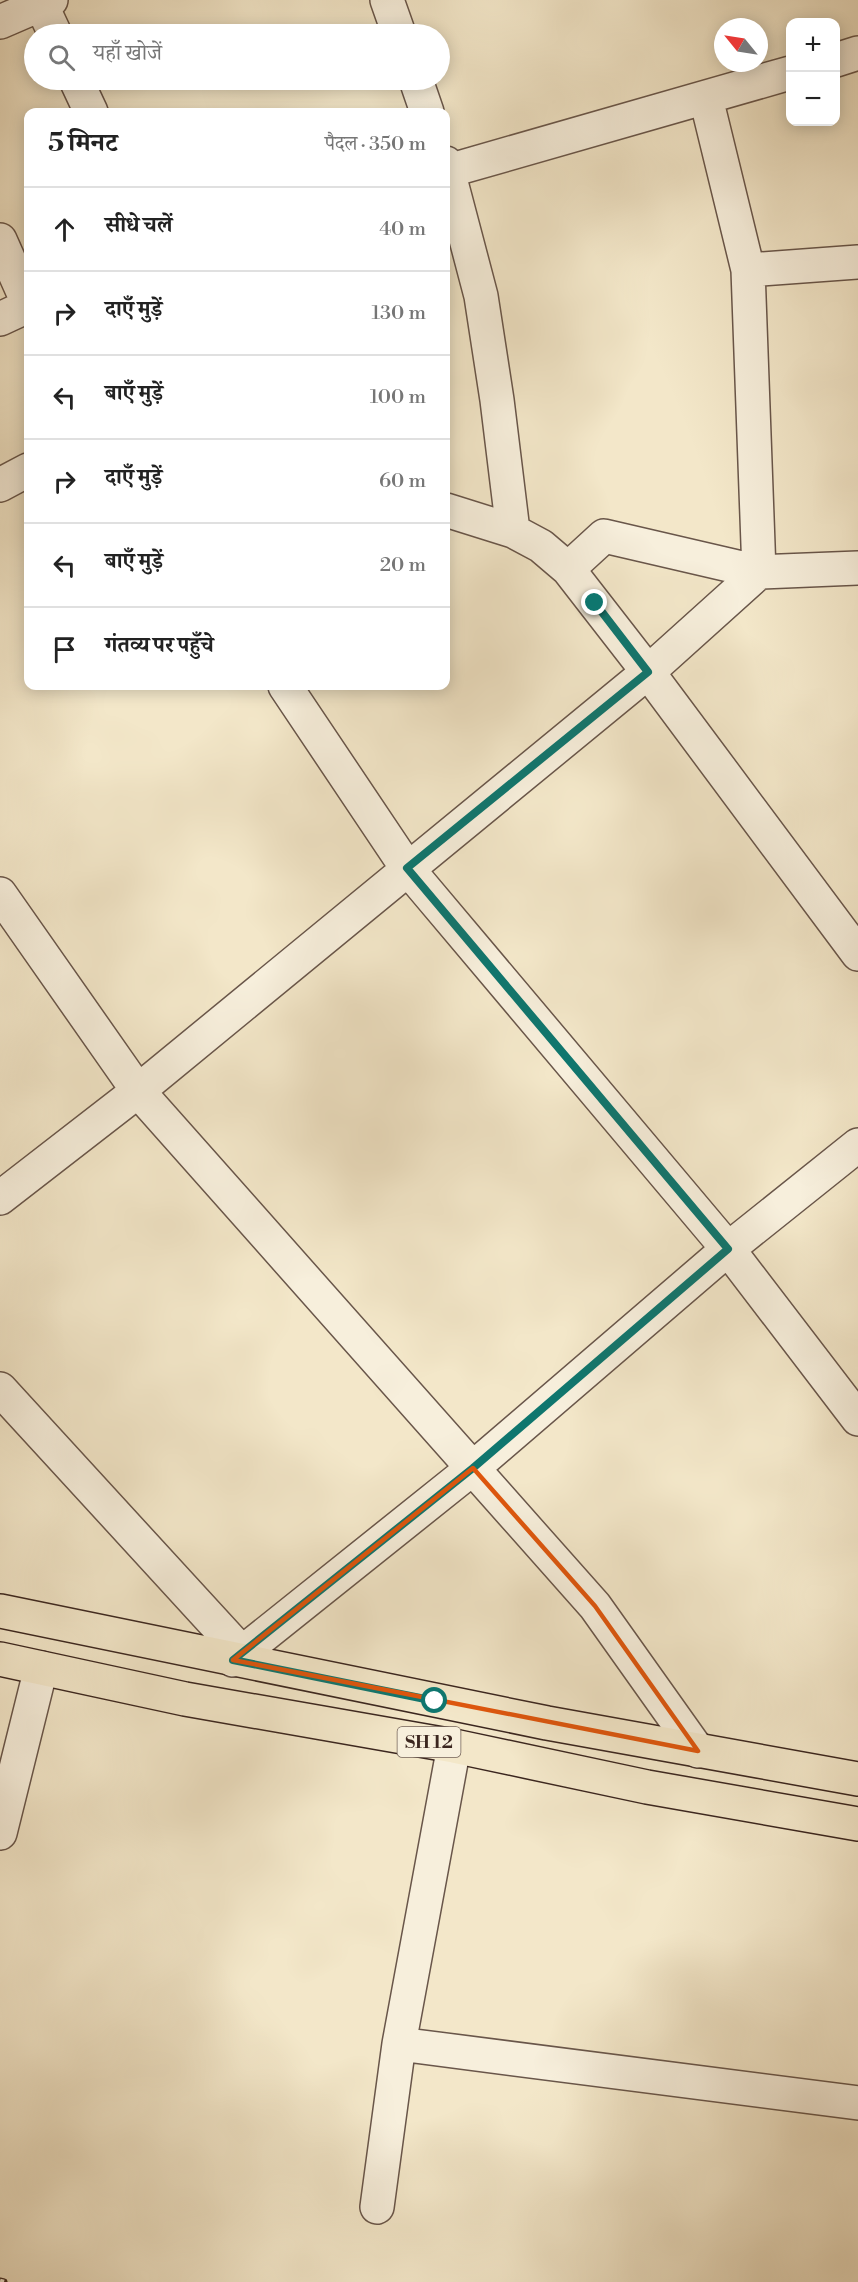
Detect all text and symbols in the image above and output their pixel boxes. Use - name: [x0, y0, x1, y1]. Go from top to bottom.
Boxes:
- north arrow: [714, 18, 768, 72]
- map controls: [786, 18, 840, 126]
- button: +: [786, 18, 840, 72]
- search box: [24, 24, 450, 90]
- text: यहाँ खोजें: [93, 40, 162, 67]
- icon: search: [45, 41, 78, 74]
- button: −: [786, 72, 840, 126]
- text: 5 मिनट: [48, 127, 118, 159]
- text: पैदल · 350 m: [325, 132, 426, 157]
- text: सीधे चलें: [105, 212, 172, 239]
- icon: ahead: [48, 213, 81, 246]
- text: 40 m: [379, 217, 426, 242]
- text: दाएँ मुड़ें: [105, 296, 162, 323]
- icon: right: [48, 297, 81, 330]
- text: 130 m: [371, 301, 426, 326]
- text: बाएँ मुड़ें: [105, 380, 163, 407]
- icon: left: [48, 381, 81, 414]
- text: 100 m: [370, 385, 426, 410]
- text: दाएँ मुड़ें: [105, 464, 162, 491]
- icon: right: [48, 465, 81, 498]
- text: 60 m: [379, 469, 426, 494]
- text: बाएँ मुड़ें: [105, 548, 163, 575]
- icon: left: [48, 549, 81, 582]
- text: 20 m: [380, 553, 426, 578]
- route end: [581, 589, 607, 615]
- text: गंतव्य पर पहुँचे: [105, 632, 214, 659]
- icon: arrive: [48, 633, 81, 666]
- route start: [421, 1687, 447, 1713]
- road number: SH 12: [398, 1727, 460, 1757]

